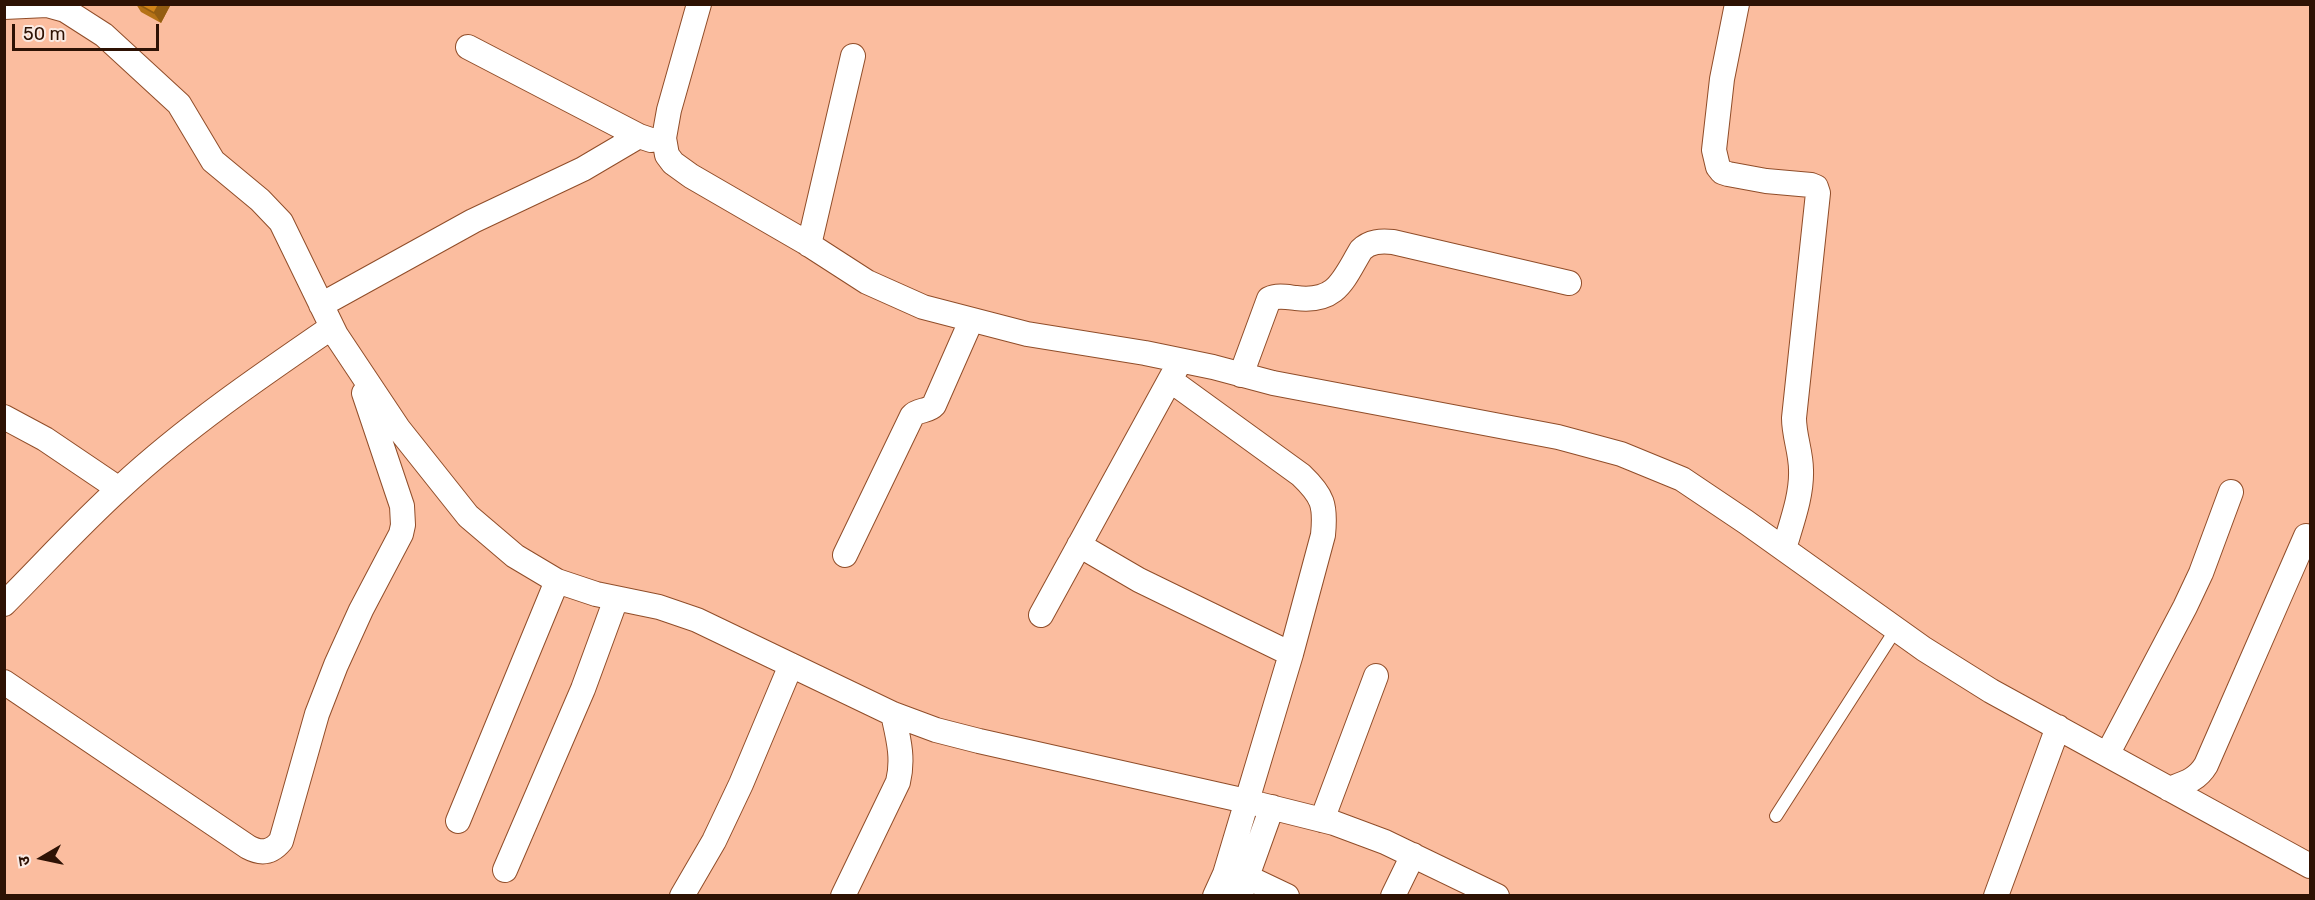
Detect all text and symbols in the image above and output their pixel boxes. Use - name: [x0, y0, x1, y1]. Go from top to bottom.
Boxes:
- scale bar: [15, 12, 162, 50]
- text: 50 m: [23, 23, 66, 45]
- north arrow: [12, 828, 72, 888]
- text: उ: [14, 855, 34, 867]

